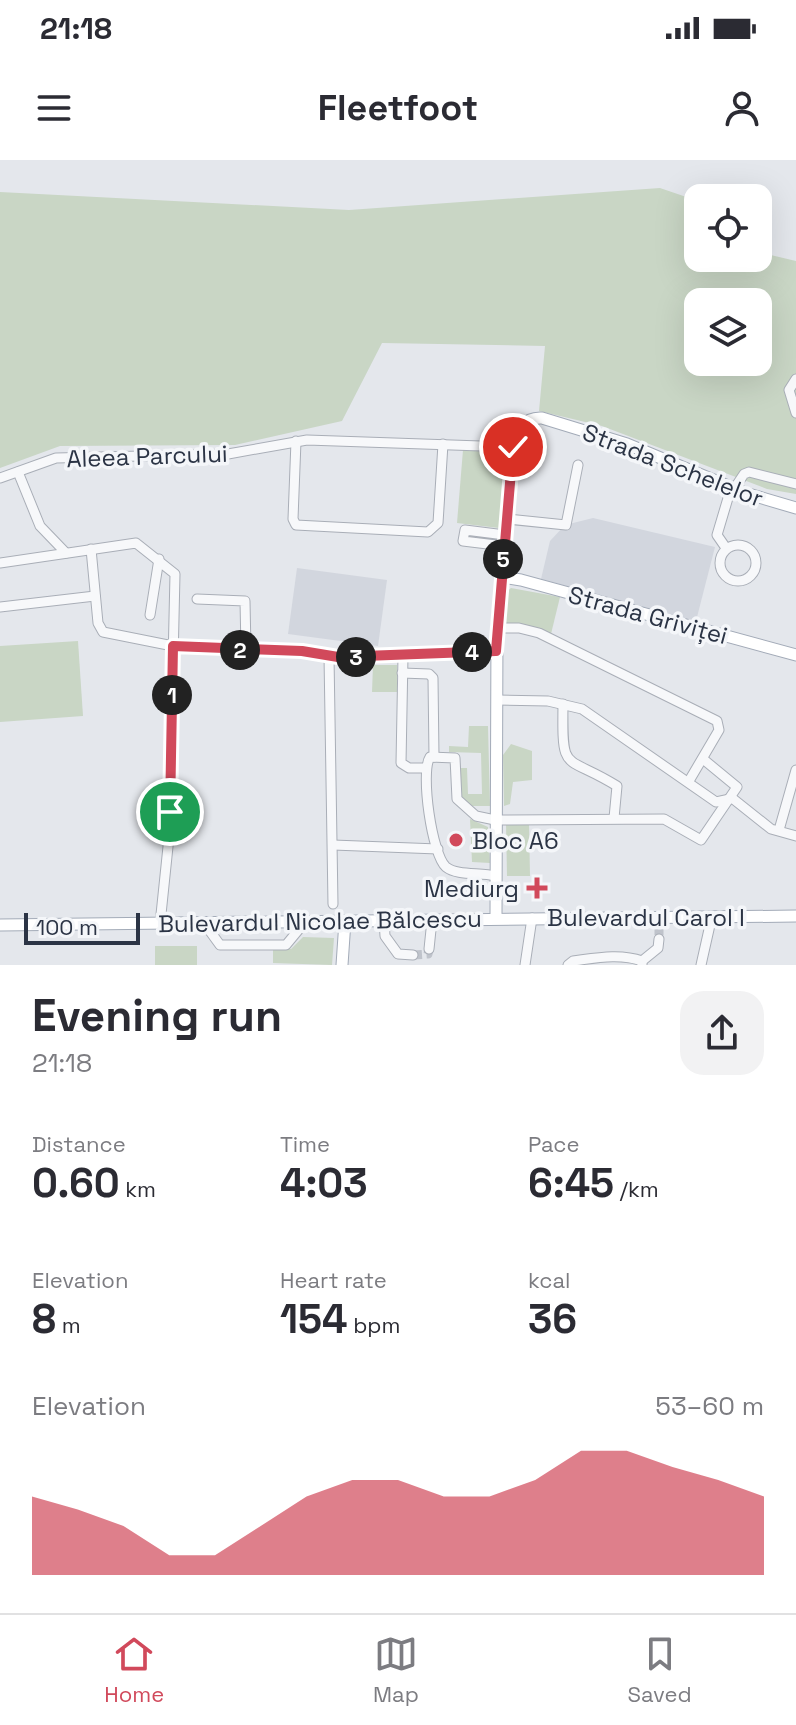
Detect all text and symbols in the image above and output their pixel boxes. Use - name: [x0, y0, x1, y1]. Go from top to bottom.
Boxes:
- text: 21:18: [40, 9, 112, 48]
- text: Fleetfoot: [318, 85, 478, 131]
- icon: menu: [32, 86, 76, 130]
- icon: person: [720, 86, 764, 130]
- map controls: [684, 184, 772, 376]
- button: locate: [684, 184, 772, 272]
- button: layers: [684, 288, 772, 376]
- pin: [479, 413, 547, 481]
- street label: Strada Schelelor: [578, 416, 768, 514]
- icon: check: [491, 425, 535, 469]
- street label: Aleea Parcului: [66, 438, 228, 474]
- pin: 5: [483, 539, 523, 579]
- text: 5: [496, 545, 510, 573]
- street label: Strada Griviței: [565, 579, 731, 651]
- pin: 2: [220, 630, 260, 670]
- pin: 4: [452, 632, 492, 672]
- text: 2: [233, 636, 247, 664]
- pin: 3: [336, 637, 376, 677]
- text: 4: [465, 638, 479, 666]
- text: 3: [349, 643, 363, 671]
- pin: 1: [152, 675, 192, 715]
- text: 1: [167, 681, 177, 709]
- pin: [136, 778, 204, 846]
- icon: arrive: [148, 790, 192, 834]
- place label: Bloc A6: [472, 825, 559, 856]
- marker: Bloc A6: [447, 831, 465, 849]
- place label: Mediurg: [424, 873, 519, 904]
- marker: Mediurg: [526, 877, 548, 899]
- street label: Bulevardul Carol I: [547, 902, 745, 933]
- street label: Bulevardul Nicolae Bălcescu: [158, 903, 482, 939]
- scale bar: [24, 909, 140, 945]
- text: 100 m: [36, 913, 98, 941]
- text: Evening run: [32, 988, 282, 1044]
- button: share: [680, 991, 764, 1075]
- text: 21:18: [32, 1046, 92, 1080]
- text: Distance: [32, 1130, 126, 1158]
- text: Time: [280, 1130, 330, 1158]
- text: Pace: [528, 1130, 580, 1158]
- text: 0.60: [32, 1158, 120, 1209]
- text: 4:03: [280, 1158, 368, 1209]
- text: 6:45: [528, 1158, 614, 1209]
- text: km: [120, 1175, 156, 1203]
- text: /km: [614, 1175, 659, 1203]
- text: Elevation: [32, 1266, 128, 1294]
- text: Heart rate: [280, 1266, 387, 1294]
- text: kcal: [528, 1266, 570, 1294]
- text: 8: [32, 1294, 56, 1345]
- text: 154: [280, 1294, 348, 1345]
- text: 36: [528, 1294, 577, 1345]
- text: m: [56, 1311, 81, 1339]
- text: bpm: [348, 1311, 400, 1339]
- text: Elevation: [32, 1389, 146, 1423]
- text: 53–60 m: [655, 1389, 764, 1423]
- tab: Home: [104, 1632, 164, 1708]
- tab: Map: [373, 1632, 419, 1708]
- tab: Saved: [627, 1632, 692, 1708]

